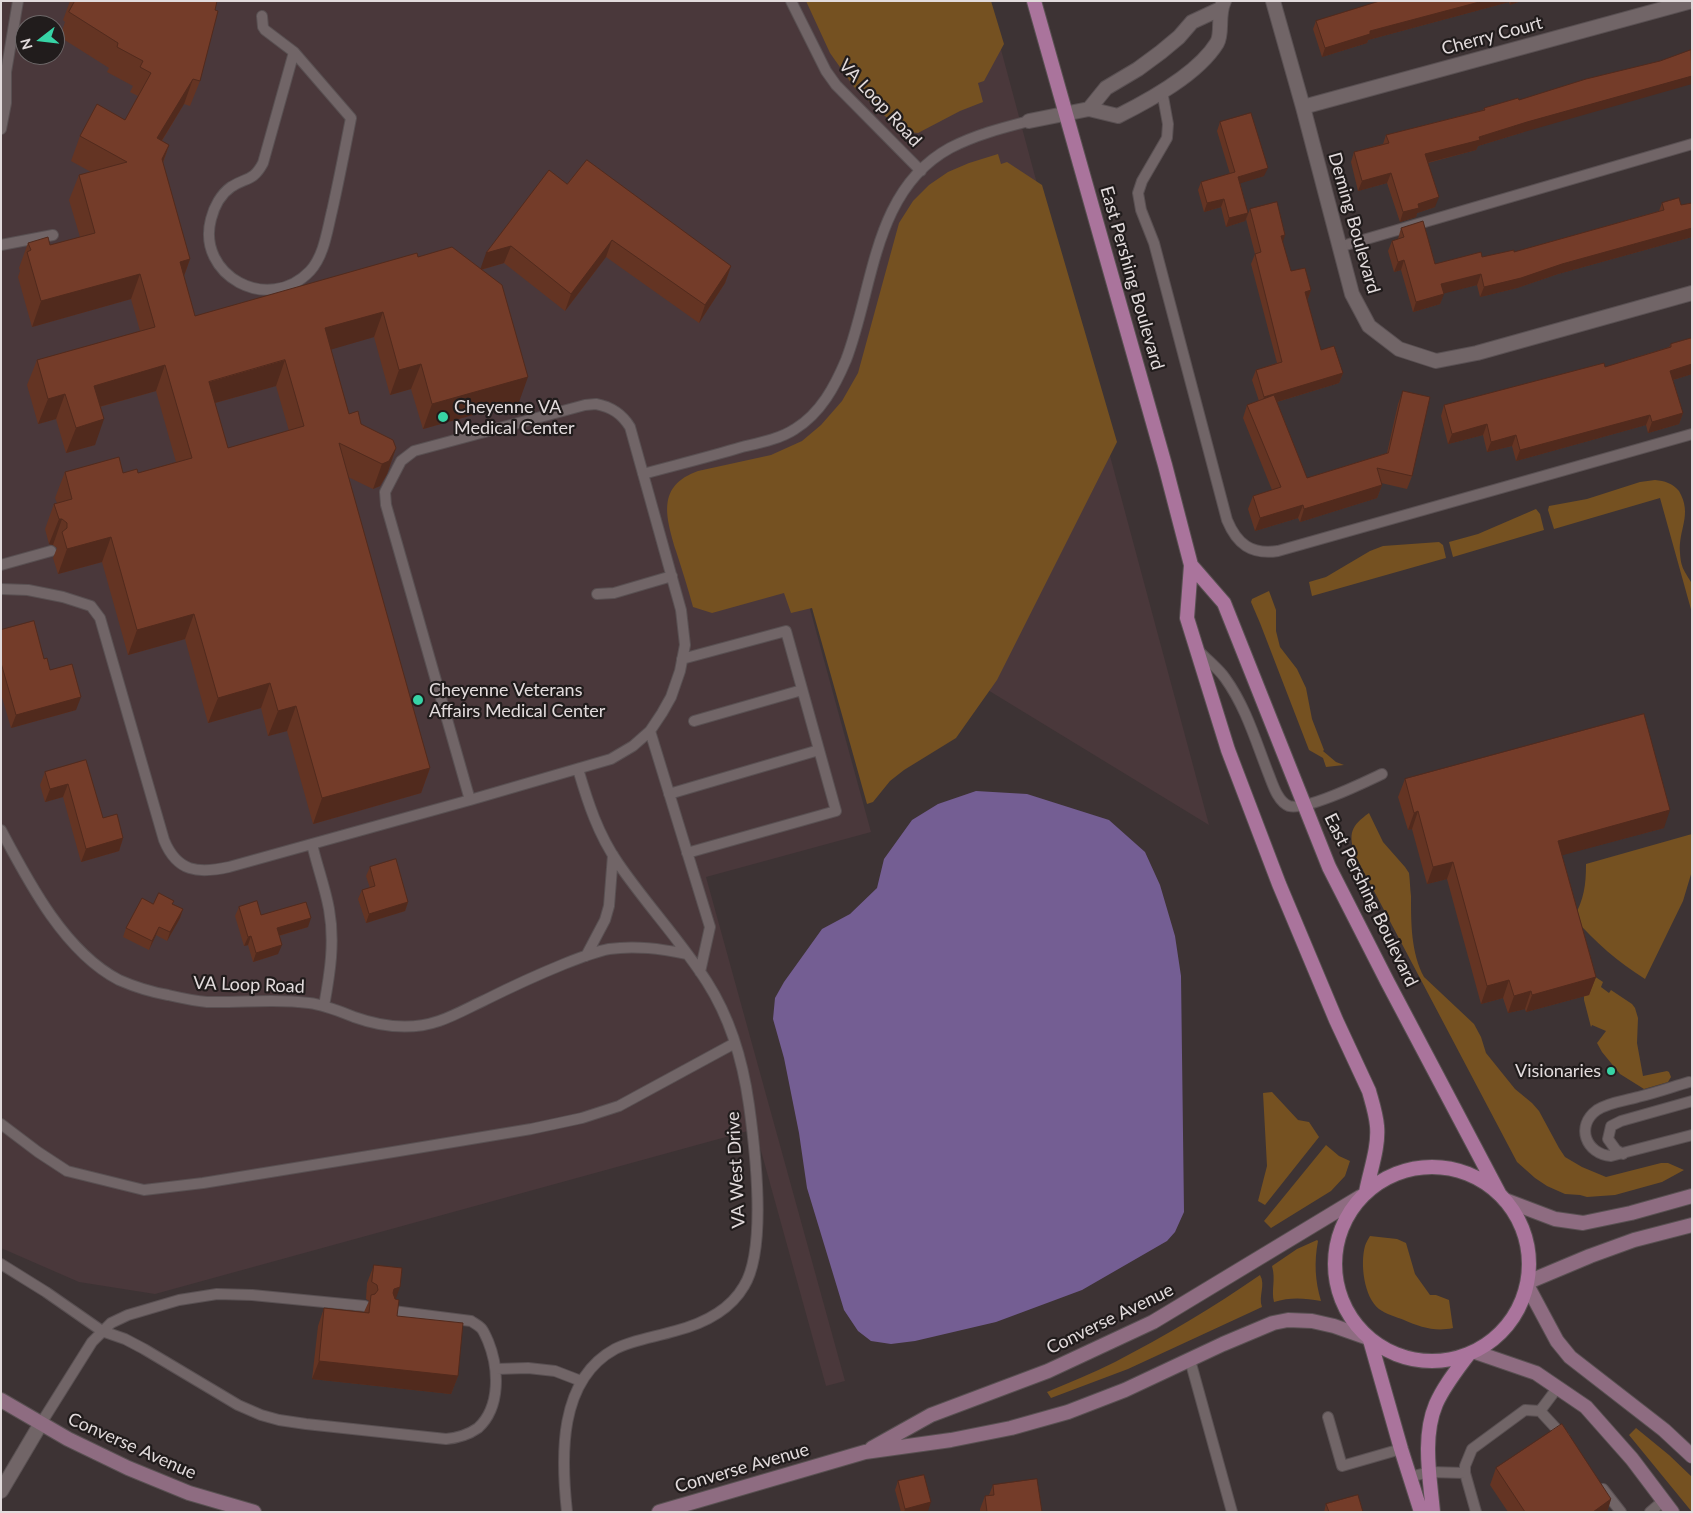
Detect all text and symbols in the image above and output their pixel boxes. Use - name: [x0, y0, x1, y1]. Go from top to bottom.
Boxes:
- street label: Cherry Court: [1439, 12, 1545, 60]
- north arrow: [15, 15, 65, 65]
- text: N: [16, 36, 36, 52]
- street label: VA Loop Road: [834, 55, 926, 151]
- street label: Deming Boulevard: [1324, 150, 1384, 296]
- street label: East Pershing Boulevard: [1095, 184, 1169, 372]
- place label: Cheyenne VA Medical Center: [454, 396, 574, 438]
- marker: Cheyenne VA Medical Center: [436, 410, 450, 424]
- place label: Cheyenne Veterans Affairs Medical Center: [429, 679, 605, 722]
- marker: Cheyenne Veterans Affairs Medical Center: [411, 693, 425, 707]
- street label: East Pershing Boulevard: [1320, 810, 1422, 990]
- street label: VA Loop Road: [193, 972, 305, 998]
- place label: Visionaries: [1515, 1060, 1601, 1082]
- marker: Visionaries: [1605, 1065, 1617, 1077]
- street label: VA West Drive: [722, 1111, 750, 1229]
- street label: Converse Avenue: [1043, 1279, 1177, 1359]
- street label: Converse Avenue: [64, 1408, 200, 1484]
- street label: Converse Avenue: [672, 1439, 812, 1497]

